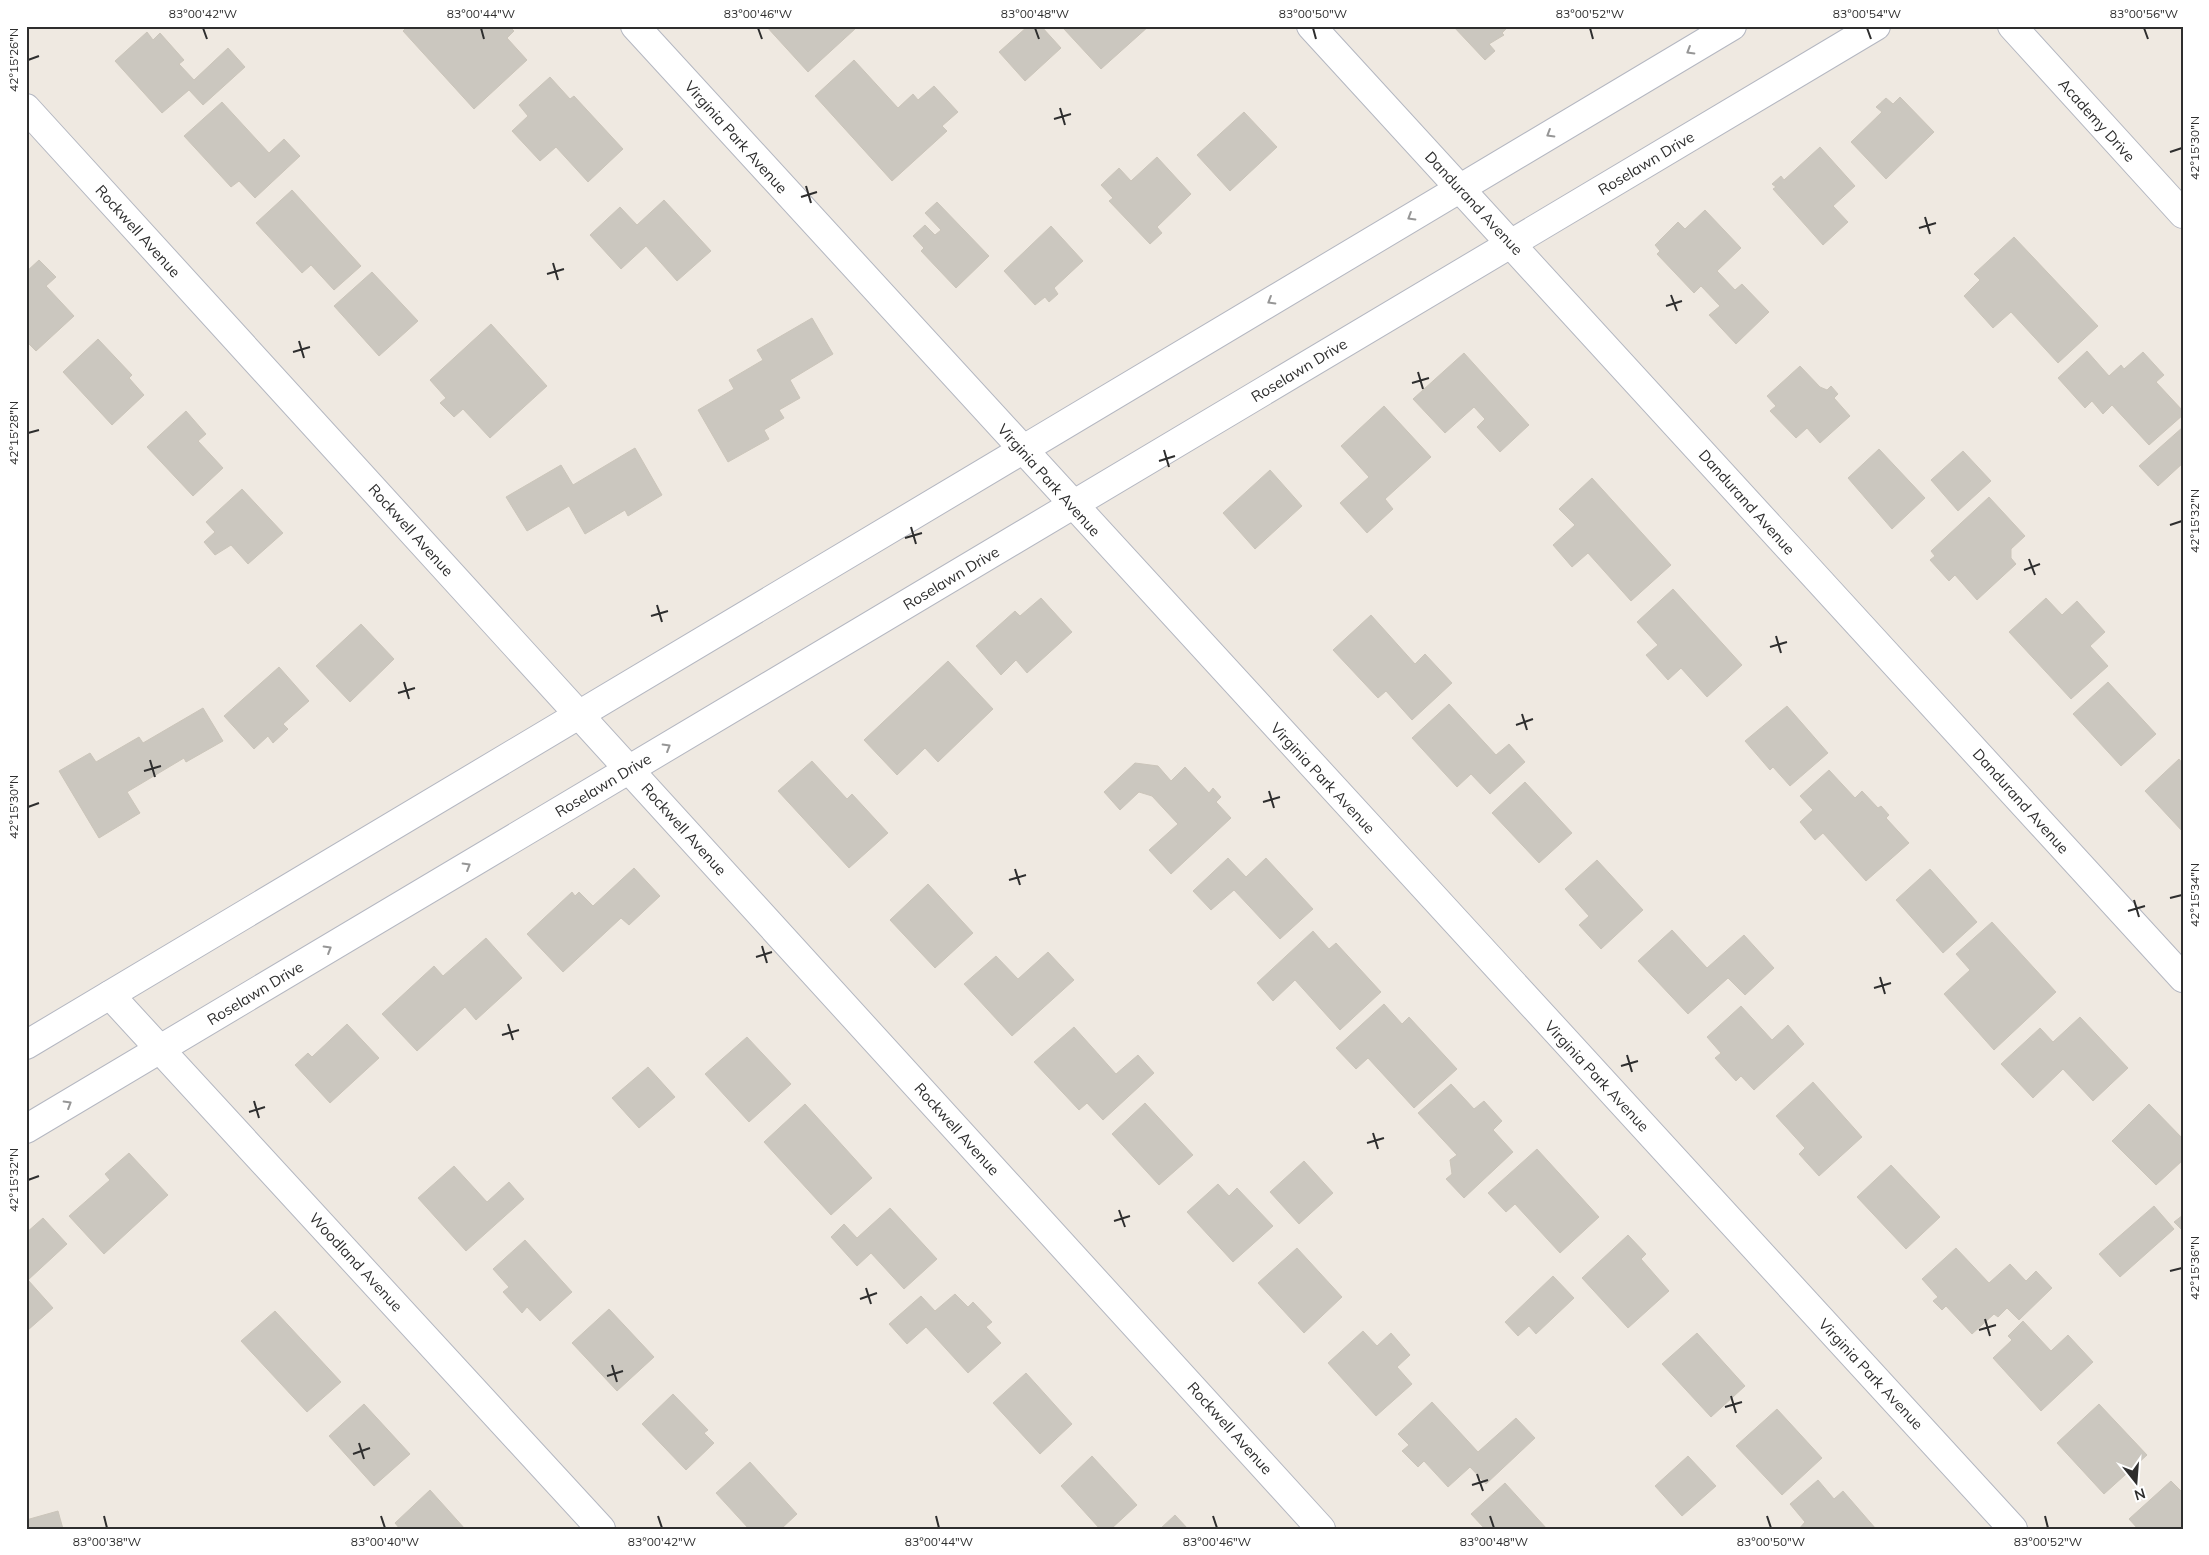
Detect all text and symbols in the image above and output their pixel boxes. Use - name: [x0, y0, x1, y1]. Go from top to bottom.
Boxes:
- text: 83°00'42"W: [169, 6, 237, 21]
- text: 83°00'44"W: [447, 6, 515, 21]
- text: 83°00'46"W: [724, 6, 792, 21]
- text: 83°00'48"W: [1001, 6, 1069, 21]
- text: 83°00'50"W: [1279, 6, 1347, 21]
- text: 83°00'52"W: [1556, 6, 1624, 21]
- text: 83°00'54"W: [1833, 6, 1901, 21]
- text: 83°00'56"W: [2110, 6, 2178, 21]
- text: 42°15'26"N: [6, 28, 21, 92]
- one-way arrow: [1686, 45, 1695, 55]
- street label: Academy Drive: [2055, 74, 2139, 166]
- street label: Virginia Park Avenue: [680, 77, 792, 197]
- text: 42°15'30"N: [2187, 116, 2202, 180]
- street label: Roselawn Drive: [1594, 127, 1698, 199]
- one-way arrow: [1547, 128, 1556, 138]
- street label: Dandurand Avenue: [1421, 147, 1527, 259]
- street label: Rockwell Avenue: [91, 181, 185, 281]
- one-way arrow: [1407, 211, 1416, 221]
- one-way arrow: [1268, 294, 1277, 304]
- street label: Roselawn Drive: [1247, 334, 1351, 406]
- text: 42°15'28"N: [6, 401, 21, 465]
- street label: Virginia Park Avenue: [993, 420, 1105, 540]
- street label: Dandurand Avenue: [1695, 445, 1799, 559]
- street label: Rockwell Avenue: [364, 480, 458, 580]
- text: 42°15'32"N: [2187, 489, 2202, 553]
- street label: Roselawn Drive: [899, 542, 1003, 614]
- street label: Virginia Park Avenue: [1267, 718, 1379, 838]
- one-way arrow: [662, 743, 671, 753]
- street label: Dandurand Avenue: [1969, 744, 2073, 858]
- street label: Roselawn Drive: [551, 749, 655, 821]
- text: 42°15'30"N: [6, 775, 21, 839]
- street label: Rockwell Avenue: [637, 779, 731, 879]
- one-way arrow: [462, 863, 471, 873]
- text: 42°15'34"N: [2187, 863, 2202, 927]
- one-way arrow: [322, 946, 331, 956]
- street label: Roselawn Drive: [203, 957, 307, 1029]
- street label: Virginia Park Avenue: [1541, 1016, 1653, 1136]
- street label: Rockwell Avenue: [910, 1079, 1004, 1179]
- one-way arrow: [63, 1101, 72, 1111]
- text: 42°15'32"N: [6, 1148, 21, 1212]
- street label: Woodland Avenue: [305, 1209, 407, 1315]
- text: 42°15'36"N: [2187, 1236, 2202, 1300]
- street label: Virginia Park Avenue: [1815, 1314, 1927, 1434]
- street label: Rockwell Avenue: [1183, 1378, 1277, 1478]
- north arrow: [2112, 1458, 2162, 1508]
- text: N: [2132, 1484, 2147, 1505]
- text: 83°00'38"W: [73, 1534, 141, 1549]
- text: 83°00'40"W: [351, 1534, 419, 1549]
- text: 83°00'42"W: [628, 1534, 696, 1549]
- text: 83°00'44"W: [905, 1534, 973, 1549]
- text: 83°00'46"W: [1183, 1534, 1251, 1549]
- text: 83°00'48"W: [1460, 1534, 1528, 1549]
- text: 83°00'50"W: [1737, 1534, 1805, 1549]
- text: 83°00'52"W: [2014, 1534, 2082, 1549]

